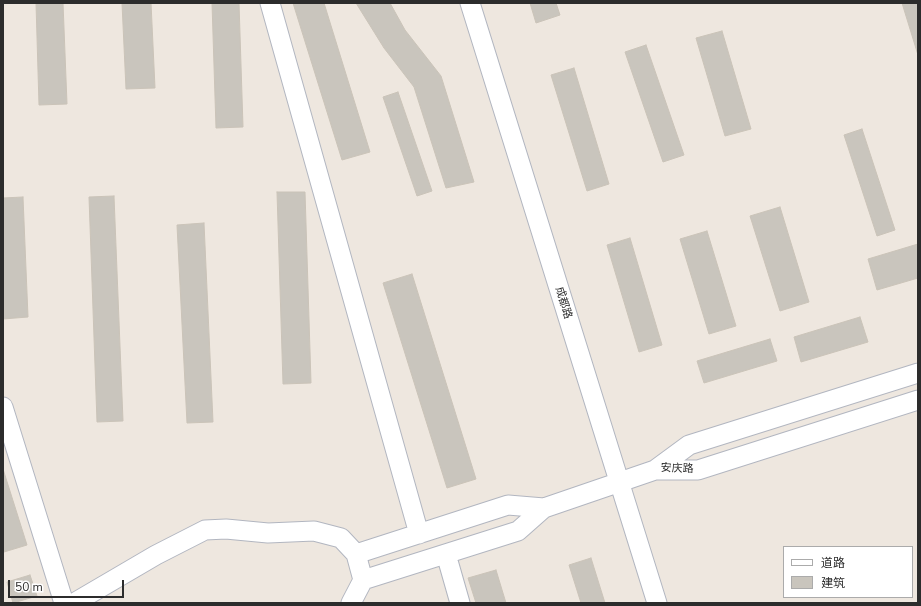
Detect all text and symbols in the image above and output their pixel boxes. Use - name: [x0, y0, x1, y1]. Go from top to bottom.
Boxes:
- street label: 成都路: [552, 285, 574, 321]
- street label: 安庆路: [660, 462, 694, 476]
- legend: [783, 546, 913, 598]
- text: 道路: [821, 555, 845, 571]
- scale bar: [10, 572, 126, 598]
- text: 建筑: [821, 575, 845, 591]
- text: 50 m: [15, 579, 43, 595]

